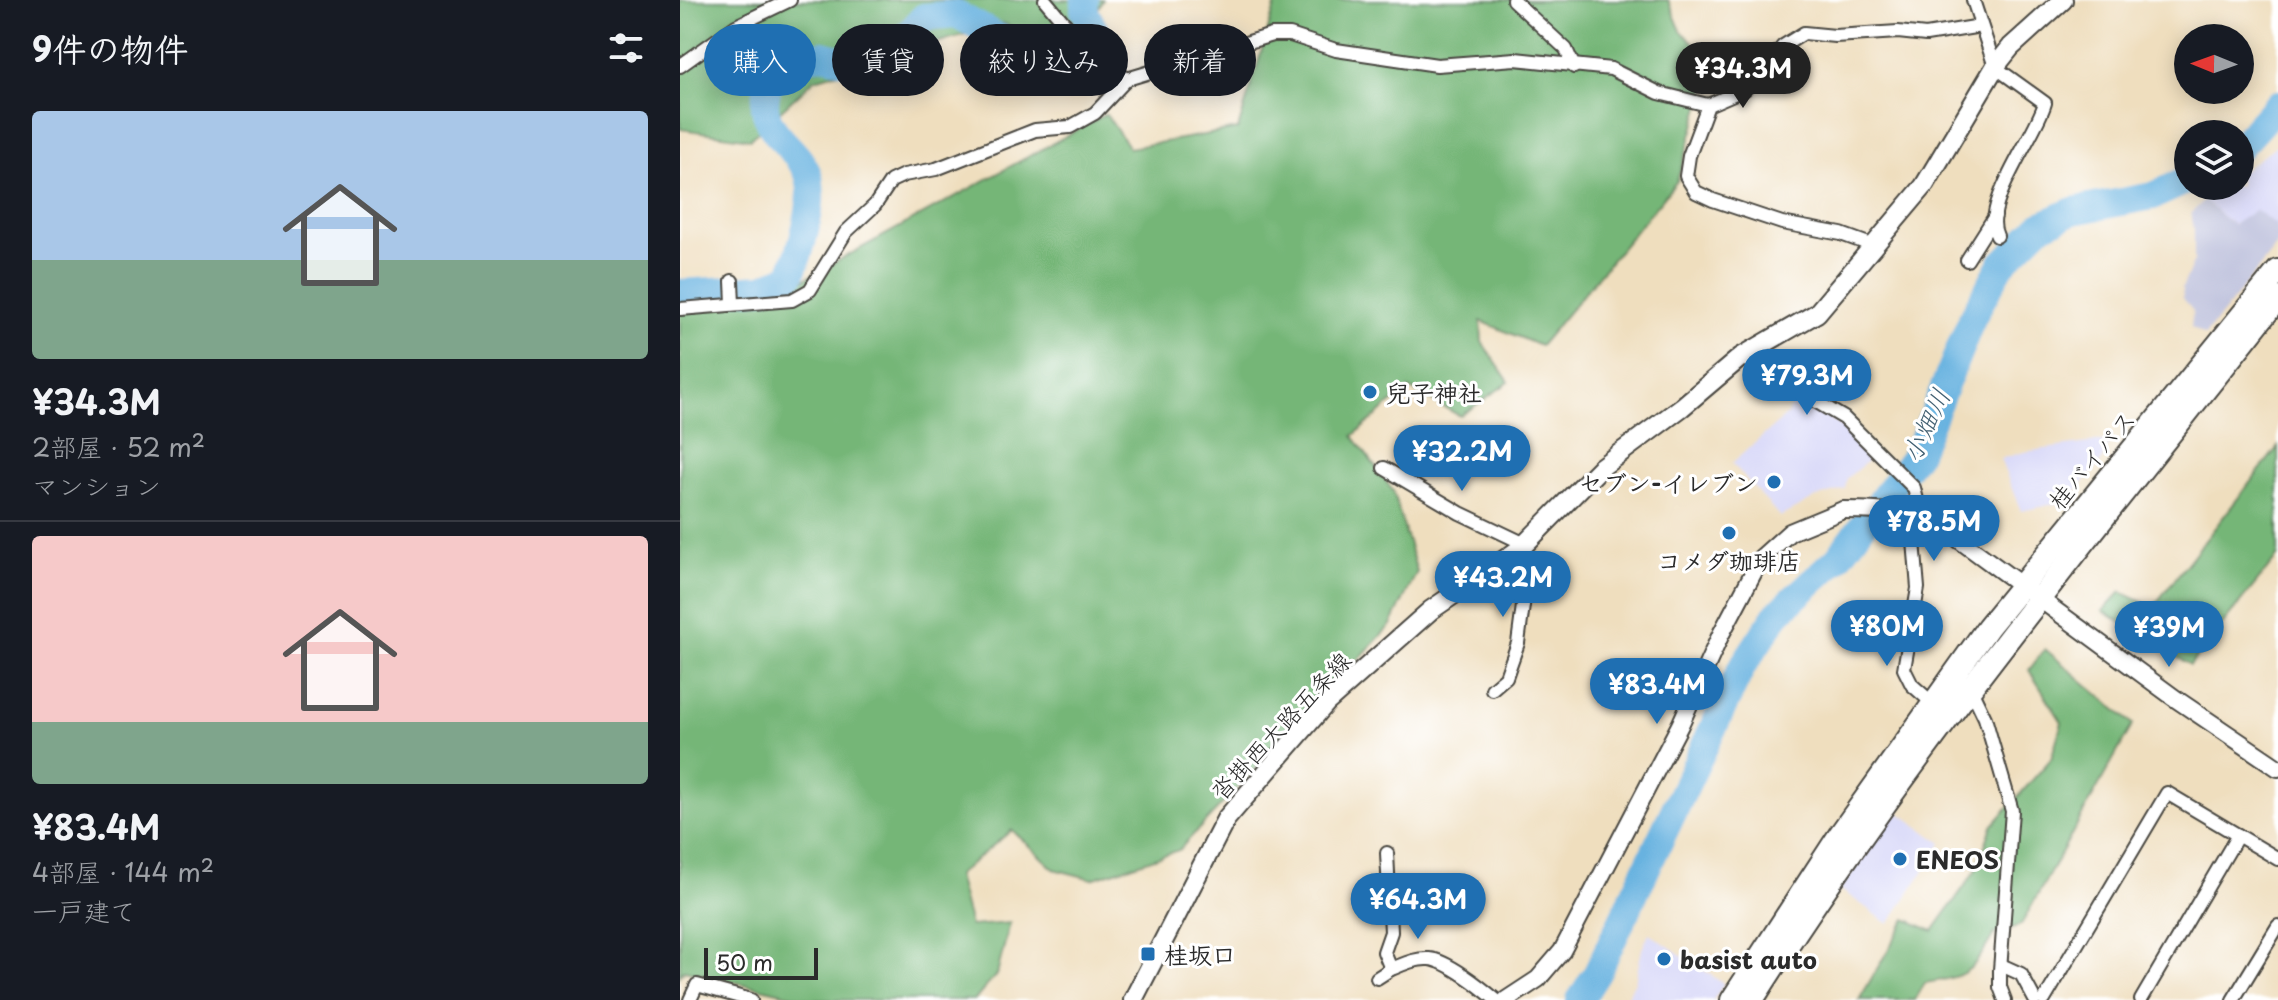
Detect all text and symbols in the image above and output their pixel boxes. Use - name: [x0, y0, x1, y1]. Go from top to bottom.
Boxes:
- text: 9件の物件: [32, 22, 188, 74]
- chip: 購入: [704, 24, 816, 96]
- chip: 賃貸: [832, 24, 944, 96]
- chip: 絞り込み: [960, 24, 1128, 96]
- chip: 新着: [1144, 24, 1256, 96]
- north arrow: [2174, 24, 2254, 104]
- map controls: [2174, 24, 2254, 200]
- icon: filters: [604, 26, 648, 70]
- pin: ¥34.3M: [1678, 42, 1808, 110]
- text: ¥34.3M: [1694, 48, 1792, 87]
- button: layers: [2174, 120, 2254, 200]
- icon: home: [268, 163, 412, 307]
- pin: ¥79.3M: [1742, 349, 1872, 417]
- text: ¥79.3M: [1760, 355, 1854, 394]
- place label: 兒子神社: [1386, 374, 1482, 410]
- text: ¥34.3M: [32, 375, 161, 427]
- water label: 小畑川: [1891, 381, 1959, 469]
- marker: 兒子神社: [1361, 383, 1379, 401]
- street label: 桂バイパス: [2039, 402, 2143, 516]
- pin: ¥32.2M: [1397, 425, 1527, 493]
- text: 2部屋 · 52 m²: [32, 427, 205, 466]
- text: ¥32.2M: [1411, 431, 1513, 470]
- place label: セブン-イレブン: [1579, 464, 1758, 500]
- text: マンション: [32, 466, 161, 505]
- marker: セブン-イレブン: [1765, 473, 1783, 491]
- pin: ¥78.5M: [1869, 495, 1999, 563]
- text: ¥78.5M: [1887, 501, 1981, 540]
- marker: コメダ珈琲店: [1720, 524, 1738, 542]
- place label: コメダ珈琲店: [1657, 542, 1801, 578]
- pin: ¥43.2M: [1438, 551, 1568, 619]
- text: ¥43.2M: [1453, 557, 1553, 596]
- icon: home: [268, 588, 412, 732]
- pin: ¥80M: [1840, 600, 1934, 668]
- pin: ¥39M: [2122, 601, 2216, 669]
- text: ¥80M: [1849, 606, 1925, 645]
- text: ¥39M: [2133, 607, 2205, 646]
- street label: 沓掛西大路五条線: [1201, 643, 1359, 807]
- pin: ¥83.4M: [1592, 658, 1722, 726]
- text: ¥83.4M: [1608, 664, 1706, 703]
- text: ¥83.4M: [32, 800, 160, 852]
- place label: ENEOS: [1916, 841, 1999, 877]
- marker: ENEOS: [1891, 850, 1909, 868]
- text: 4部屋 · 144 m²: [32, 852, 214, 891]
- pin: ¥64.3M: [1353, 873, 1483, 941]
- text: ¥64.3M: [1369, 879, 1467, 918]
- text: 一戸建て: [32, 891, 136, 930]
- place label: 桂坂口: [1164, 936, 1236, 972]
- place label: basist auto: [1680, 941, 1817, 977]
- scale bar: [704, 944, 818, 980]
- text: 50 m: [716, 945, 773, 978]
- marker: 桂坂口: [1139, 945, 1157, 963]
- marker: basist auto: [1655, 950, 1673, 968]

